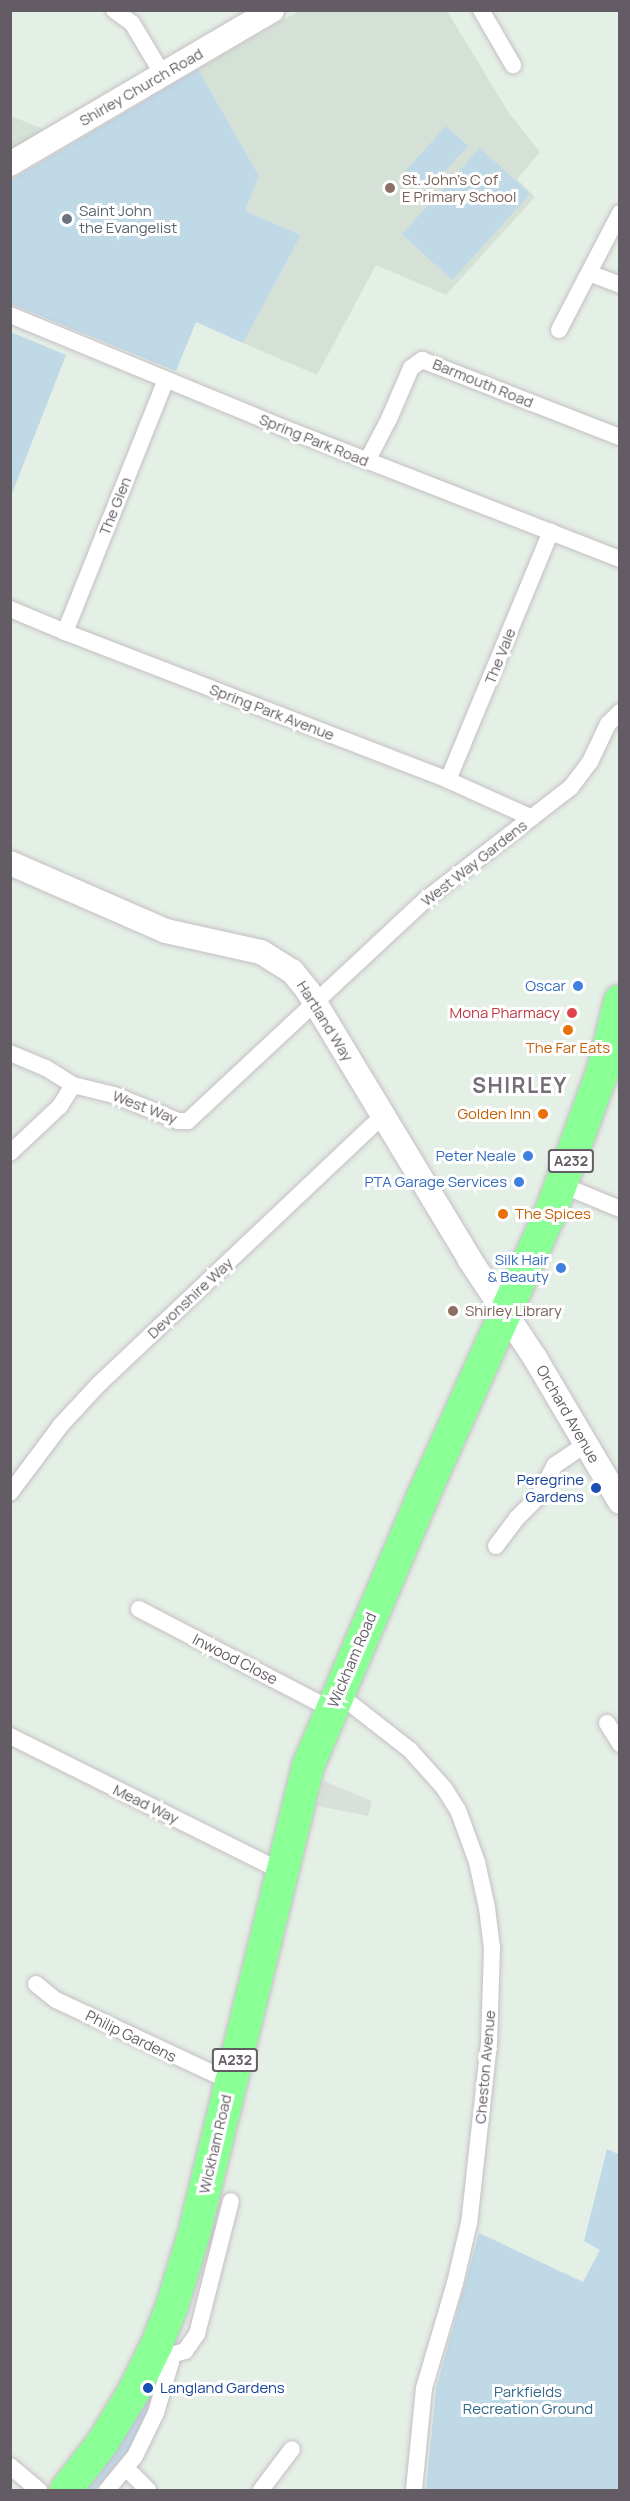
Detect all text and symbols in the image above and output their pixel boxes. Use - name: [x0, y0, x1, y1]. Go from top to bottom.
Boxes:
- street label: Shirley Church Road: [76, 44, 206, 130]
- place label: St. John's C of E Primary School: [402, 170, 516, 205]
- marker: St. John's C of E Primary School: [383, 181, 397, 195]
- place label: Saint John the Evangelist: [79, 201, 177, 236]
- marker: Saint John the Evangelist: [60, 212, 74, 226]
- street label: Barmouth Road: [430, 355, 536, 411]
- street label: Spring Park Road: [257, 410, 371, 470]
- street label: The Glen: [95, 474, 135, 538]
- street label: The Vale: [481, 625, 519, 687]
- street label: Spring Park Avenue: [207, 680, 337, 744]
- street label: West Way Gardens: [418, 816, 530, 910]
- street label: Hartland Way: [293, 977, 357, 1065]
- place label: Oscar: [525, 977, 566, 995]
- marker: Oscar: [571, 979, 585, 993]
- place label: Mona Pharmacy: [450, 1004, 560, 1022]
- marker: Mona Pharmacy: [565, 1006, 579, 1020]
- marker: The Far Eats: [561, 1023, 575, 1037]
- place label: The Far Eats: [526, 1039, 610, 1057]
- district label: SHIRLEY: [472, 1072, 568, 1098]
- street label: West Way: [110, 1086, 180, 1128]
- place label: Golden Inn: [457, 1105, 531, 1123]
- marker: Golden Inn: [536, 1107, 550, 1121]
- place label: Peter Neale: [436, 1147, 516, 1165]
- marker: Peter Neale: [521, 1149, 535, 1163]
- road number: A232: [547, 1150, 595, 1172]
- place label: PTA Garage Services: [365, 1173, 507, 1191]
- marker: PTA Garage Services: [512, 1175, 526, 1189]
- place label: The Spices: [515, 1205, 591, 1223]
- marker: The Spices: [496, 1207, 510, 1221]
- place label: Silk Hair & Beauty: [487, 1250, 549, 1285]
- street label: Devonshire Way: [144, 1254, 236, 1342]
- marker: Silk Hair & Beauty: [554, 1261, 568, 1275]
- place label: Shirley Library: [465, 1302, 562, 1320]
- marker: Shirley Library: [446, 1304, 460, 1318]
- street label: Orchard Avenue: [533, 1362, 603, 1466]
- place label: Peregrine Gardens: [517, 1470, 584, 1505]
- marker: Peregrine Gardens: [589, 1481, 603, 1495]
- street label: Wickham Road: [324, 1610, 380, 1710]
- street label: Inwood Close: [190, 1630, 280, 1688]
- street label: Mead Way: [110, 1780, 182, 1828]
- street label: Philip Gardens: [83, 2006, 179, 2066]
- street label: Cheston Avenue: [471, 2009, 499, 2125]
- road number: A232: [211, 2049, 259, 2071]
- street label: Wickham Road: [195, 2093, 235, 2195]
- place label: Langland Gardens: [160, 2379, 285, 2397]
- marker: Langland Gardens: [141, 2381, 155, 2395]
- park label: Parkfields Recreation Ground: [463, 2382, 593, 2417]

